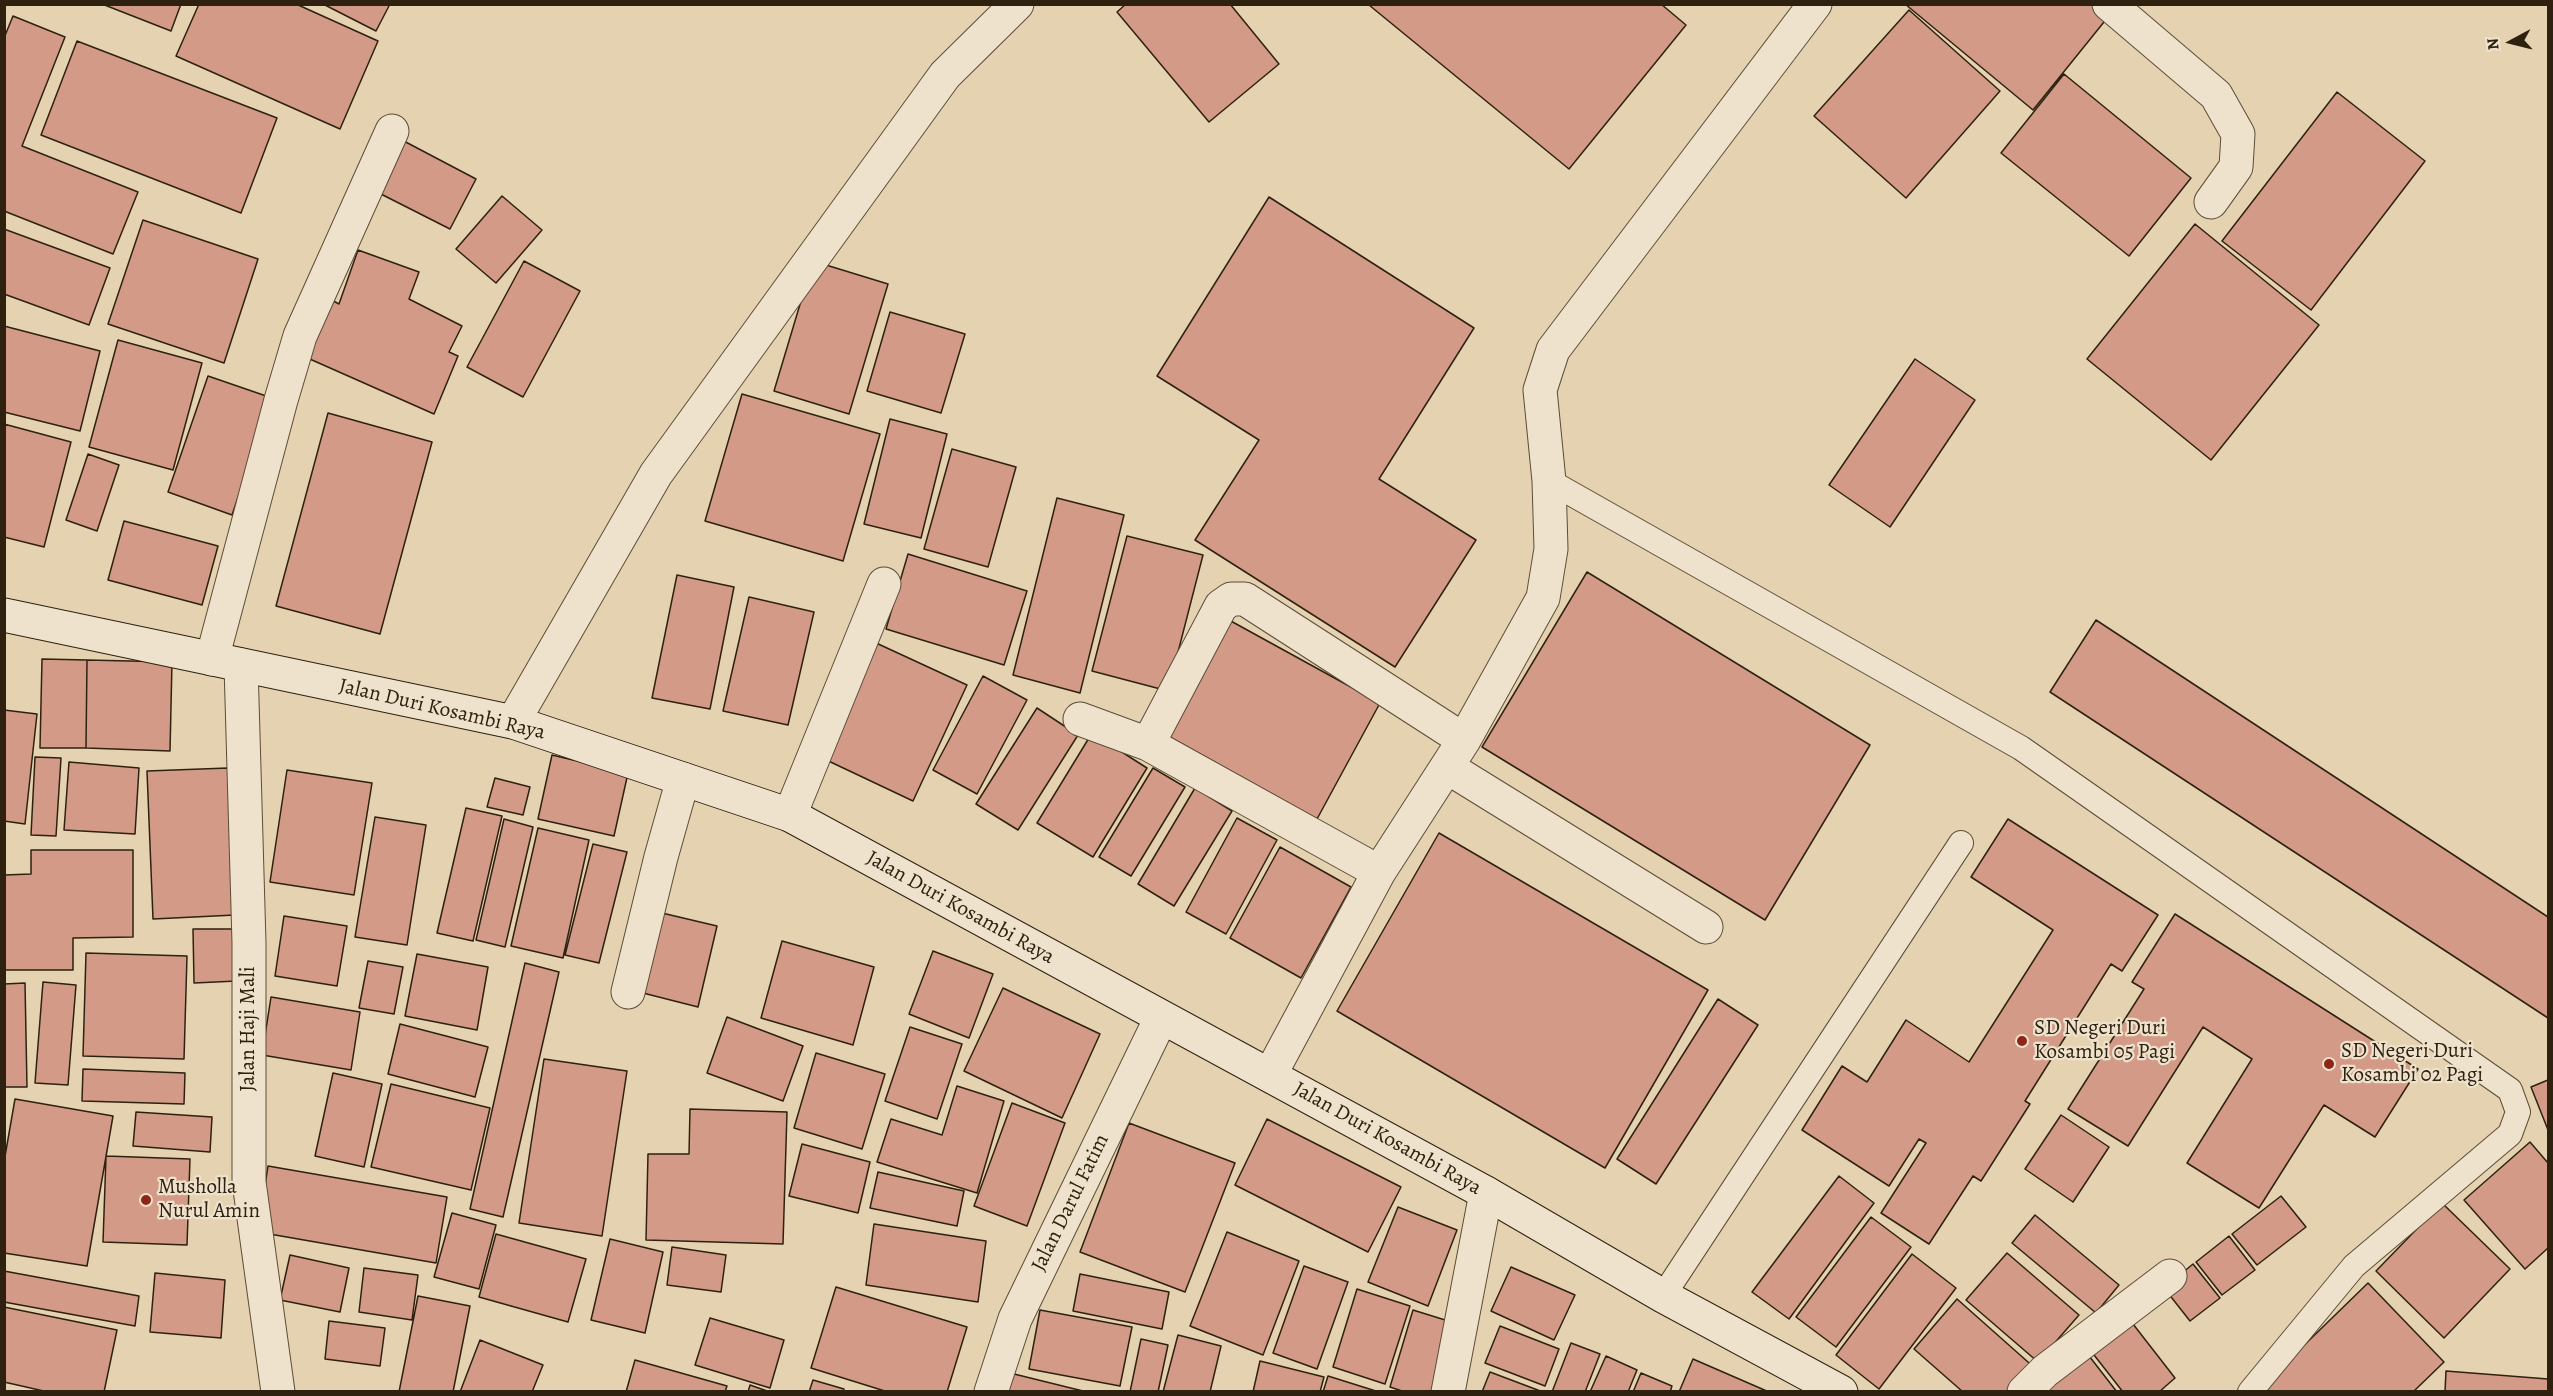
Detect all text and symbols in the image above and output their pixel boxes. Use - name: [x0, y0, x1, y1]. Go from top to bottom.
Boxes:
- north arrow: [2481, 12, 2541, 72]
- text: N: [2482, 37, 2505, 51]
- street label: Jalan Duri Kosambi Raya: [336, 674, 548, 746]
- street label: Jalan Duri Kosambi Raya: [862, 846, 1058, 970]
- street label: Jalan Haji Mali: [236, 966, 262, 1092]
- place label: SD Negeri Duri Kosambi 05 Pagi: [2034, 1016, 2175, 1066]
- marker: SD Negeri Duri Kosambi 05 Pagi: [2015, 1034, 2029, 1048]
- place label: SD Negeri Duri Kosambi 02 Pagi: [2341, 1039, 2483, 1089]
- marker: SD Negeri Duri Kosambi 02 Pagi: [2322, 1057, 2336, 1071]
- street label: Jalan Duri Kosambi Raya: [1289, 1077, 1485, 1201]
- street label: Jalan Darul Fatim: [1027, 1130, 1115, 1276]
- place label: Musholla Nurul Amin: [158, 1175, 260, 1225]
- marker: Musholla Nurul Amin: [139, 1193, 153, 1207]

